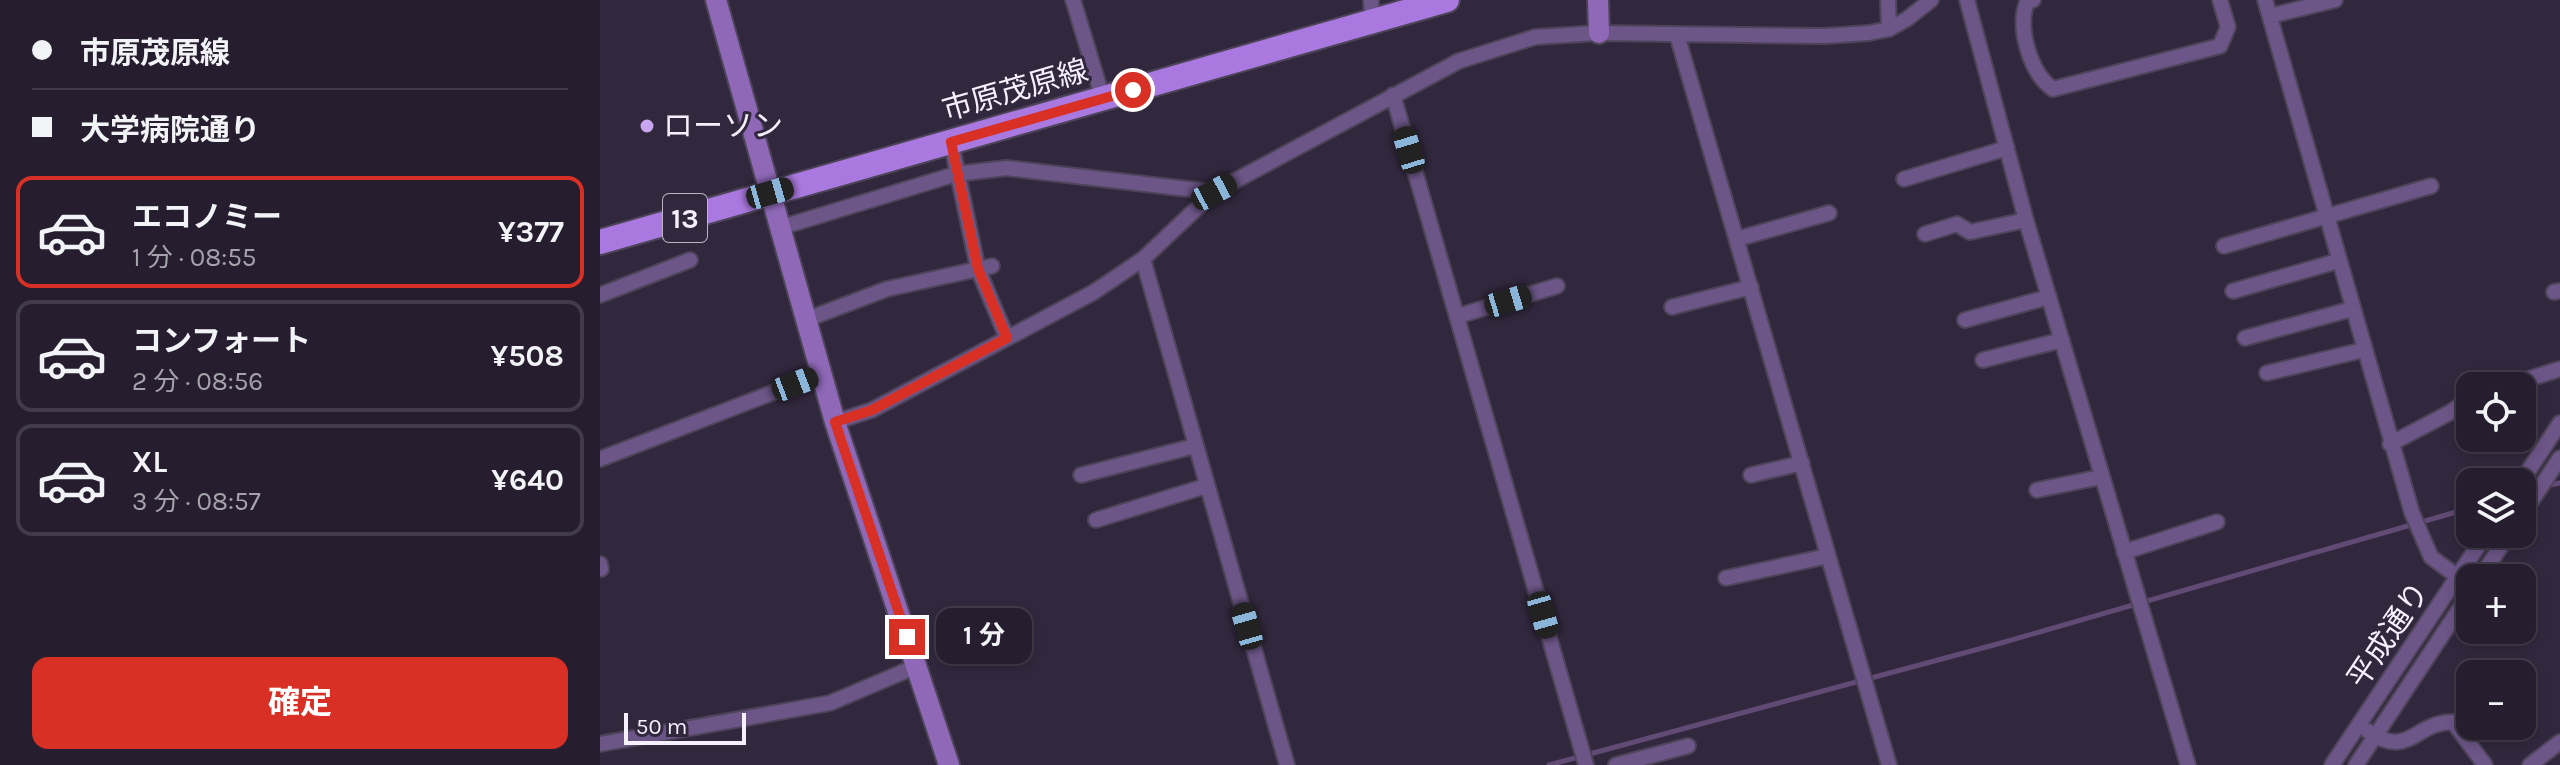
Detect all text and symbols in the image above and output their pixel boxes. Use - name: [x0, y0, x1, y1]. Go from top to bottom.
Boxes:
- text: 市原茂原線: [80, 35, 230, 71]
- street label: 市原茂原線: [938, 52, 1092, 128]
- route start: [1115, 72, 1151, 108]
- place label: ローソン: [663, 108, 783, 144]
- text: 大学病院通り: [80, 112, 260, 148]
- marker: ローソン: [638, 117, 656, 135]
- car: [1391, 124, 1427, 176]
- car: [1187, 170, 1241, 214]
- car: [744, 175, 796, 211]
- road number: 13: [663, 194, 707, 242]
- icon: car: [36, 196, 108, 268]
- text: エコノミー: [132, 199, 282, 235]
- text: ¥377: [498, 214, 564, 250]
- text: 1 分 · 08:55: [132, 242, 257, 273]
- car: [1482, 283, 1534, 319]
- icon: car: [36, 320, 108, 392]
- text: コンフォート: [132, 323, 311, 359]
- text: ¥508: [491, 338, 564, 374]
- car: [768, 364, 822, 404]
- text: 2 分 · 08:56: [132, 366, 263, 397]
- map controls: [2456, 372, 2536, 740]
- button: locate: [2456, 372, 2536, 452]
- icon: car: [36, 444, 108, 516]
- text: XL: [132, 444, 167, 480]
- text: ¥640: [491, 462, 564, 498]
- button: layers: [2456, 468, 2536, 548]
- text: 3 分 · 08:57: [132, 486, 261, 517]
- button: +: [2456, 564, 2536, 644]
- street label: 平成通り: [2340, 575, 2436, 695]
- car: [1525, 589, 1561, 641]
- car: [1229, 600, 1265, 652]
- callout: 1 分: [935, 609, 1031, 665]
- route end: [889, 619, 925, 655]
- text: 1 分: [963, 620, 1005, 651]
- button: 確定: [32, 657, 568, 749]
- button: −: [2456, 660, 2536, 740]
- scale bar: [624, 709, 746, 745]
- text: 50 m: [636, 714, 687, 740]

